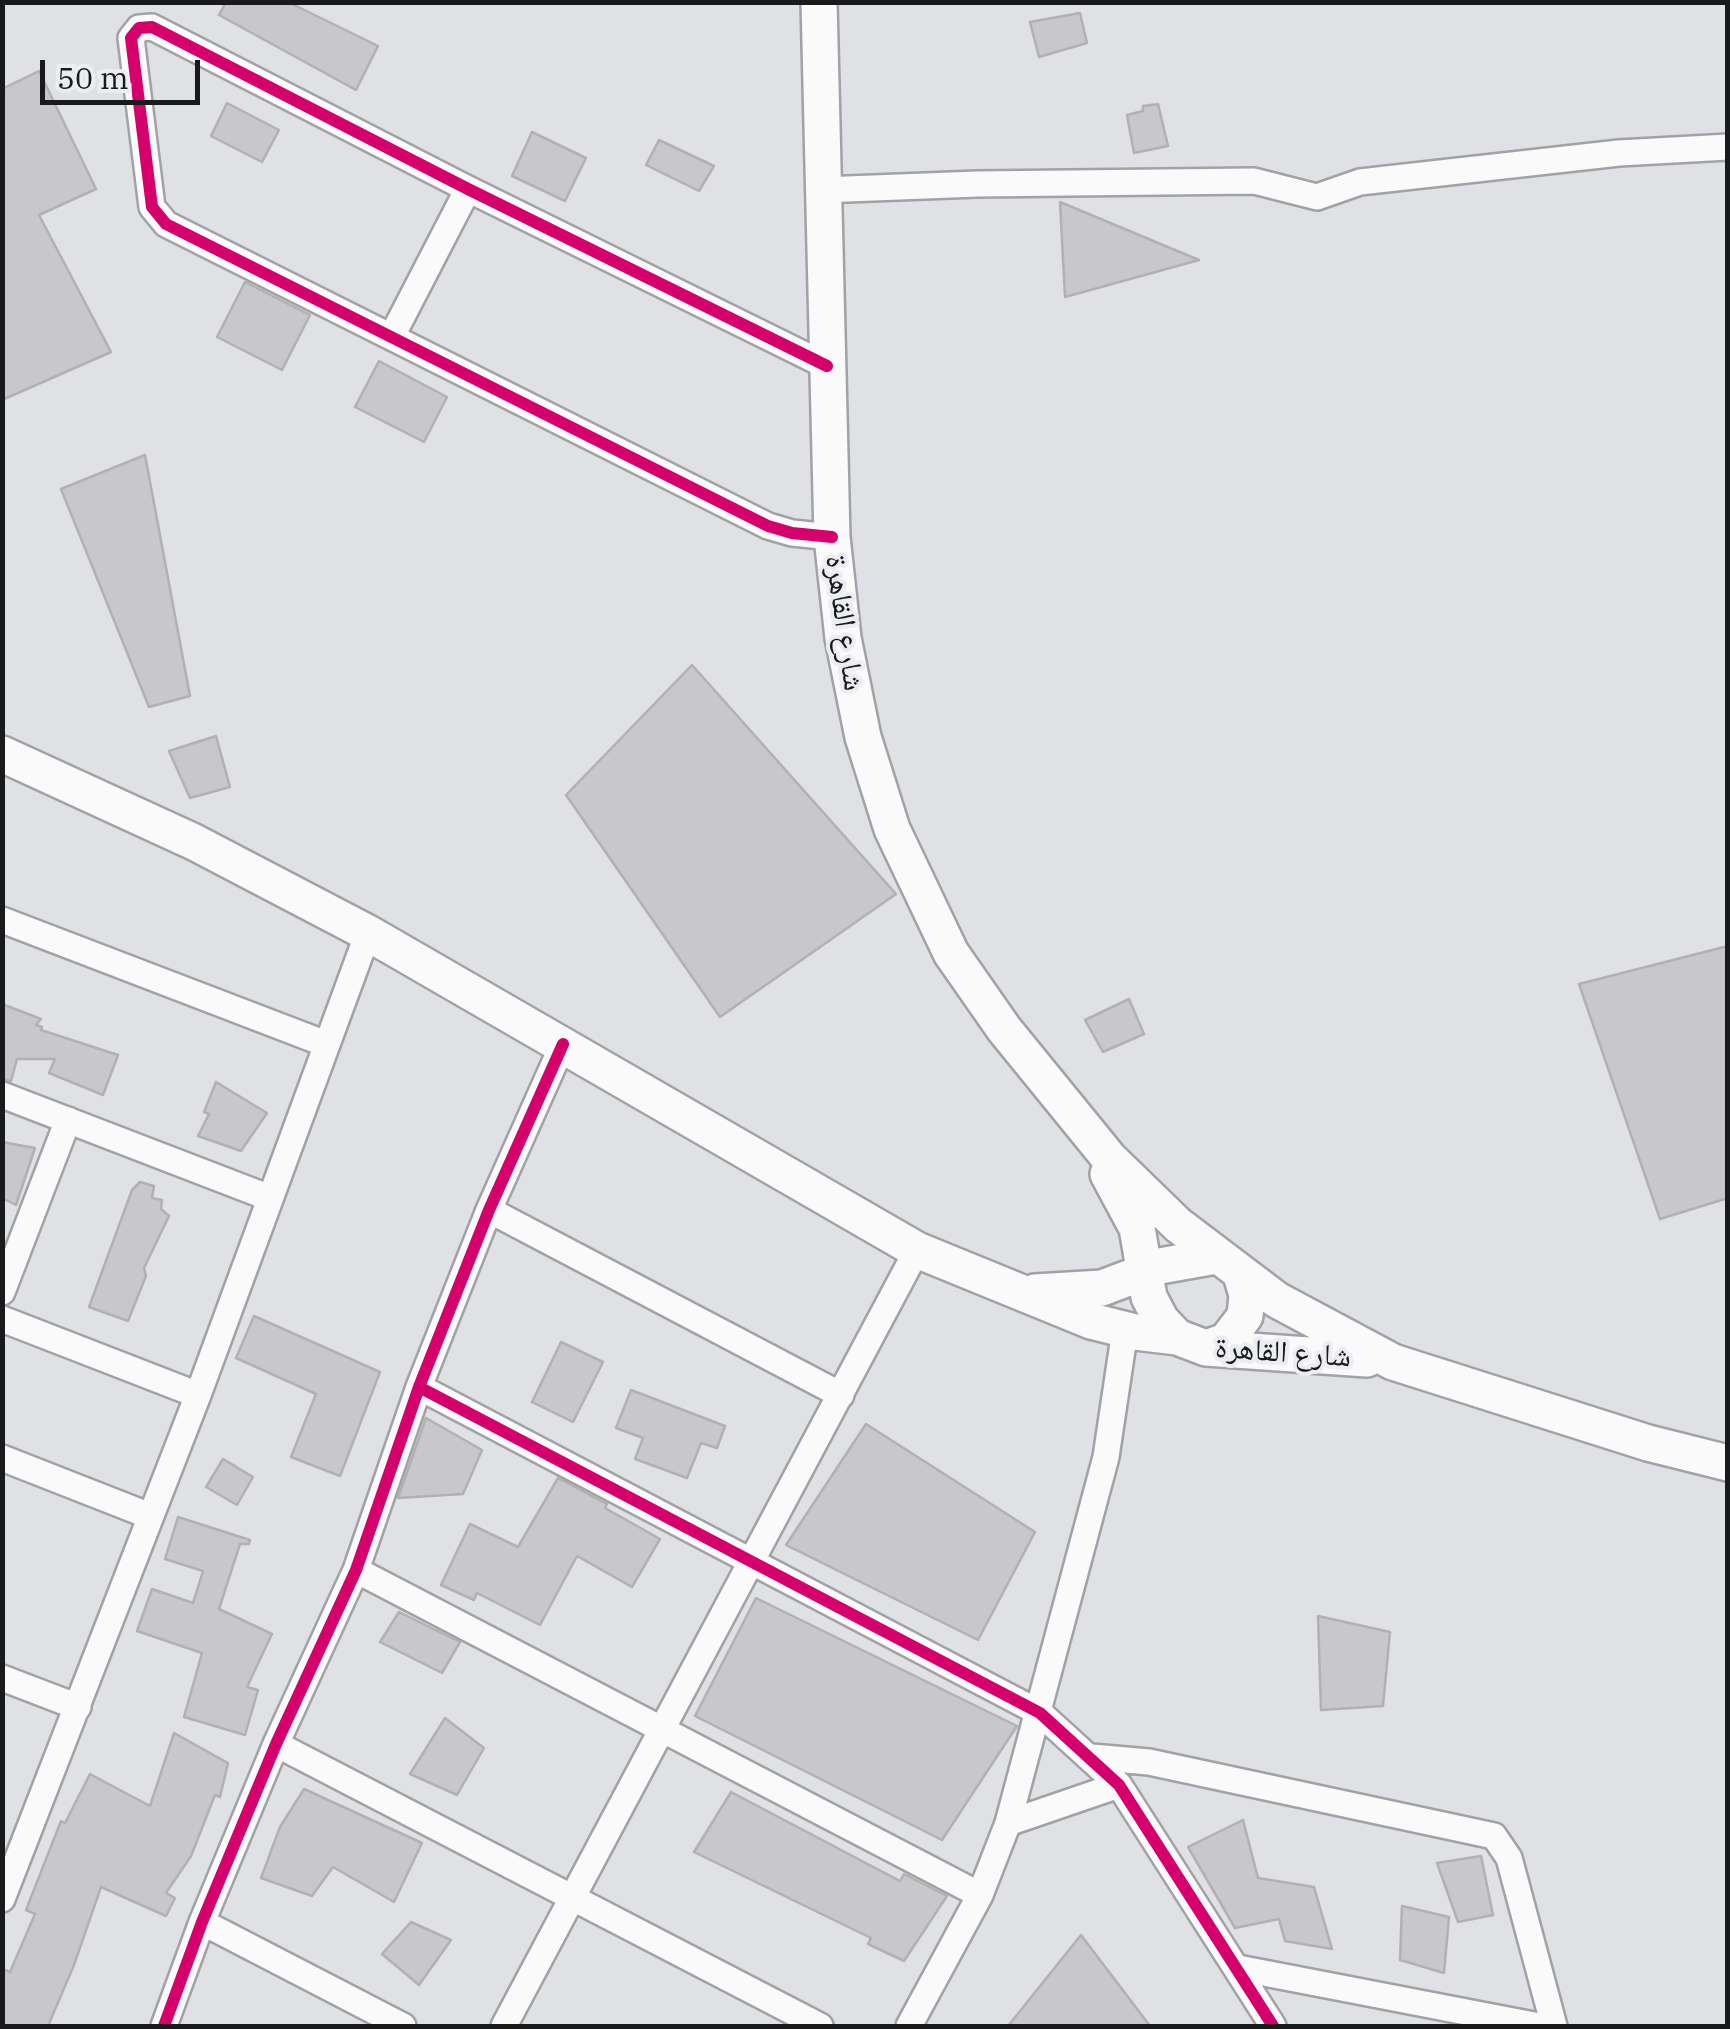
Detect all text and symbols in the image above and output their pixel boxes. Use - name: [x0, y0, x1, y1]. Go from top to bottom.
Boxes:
- scale bar: [45, 40, 205, 102]
- text: 50 m: [57, 58, 129, 97]
- street label: شارع القاهرة: [817, 553, 871, 693]
- street label: شارع القاهرة: [1214, 1330, 1352, 1376]

